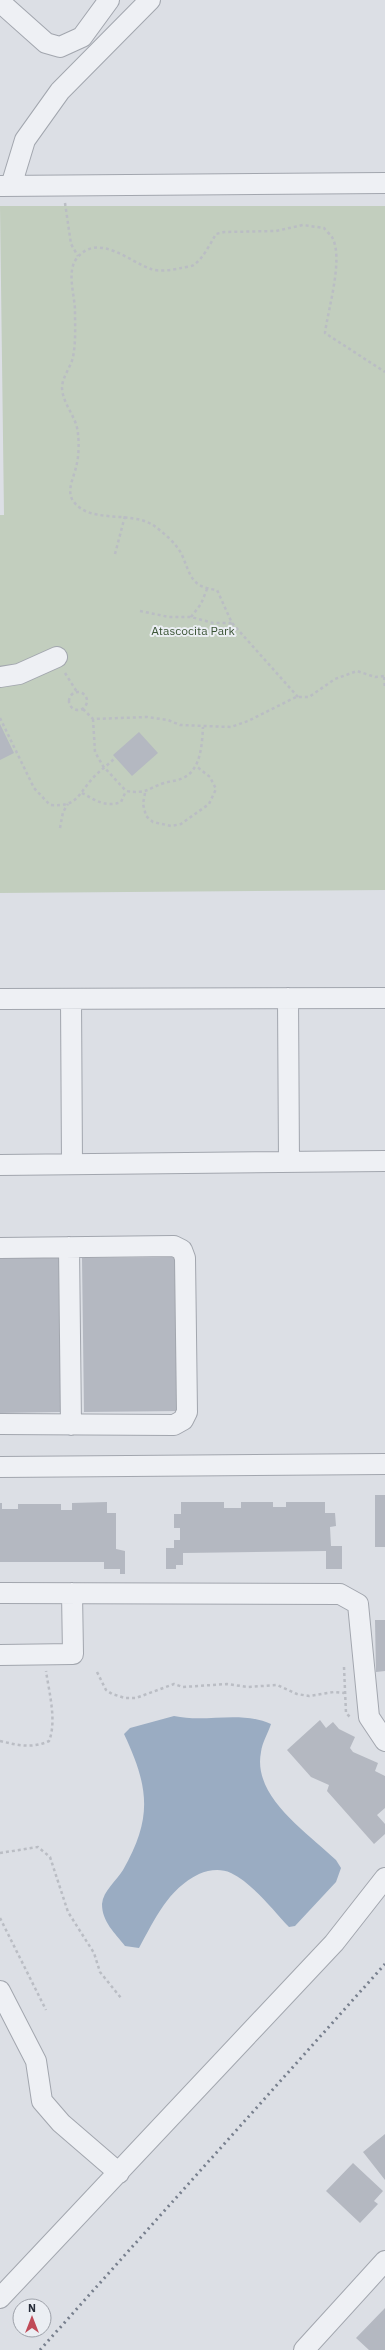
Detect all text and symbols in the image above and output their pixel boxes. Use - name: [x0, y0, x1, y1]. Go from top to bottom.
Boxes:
- park label: Atascocita Park: [151, 623, 235, 638]
- north arrow: [12, 2298, 52, 2338]
- text: N: [28, 2301, 36, 2315]

